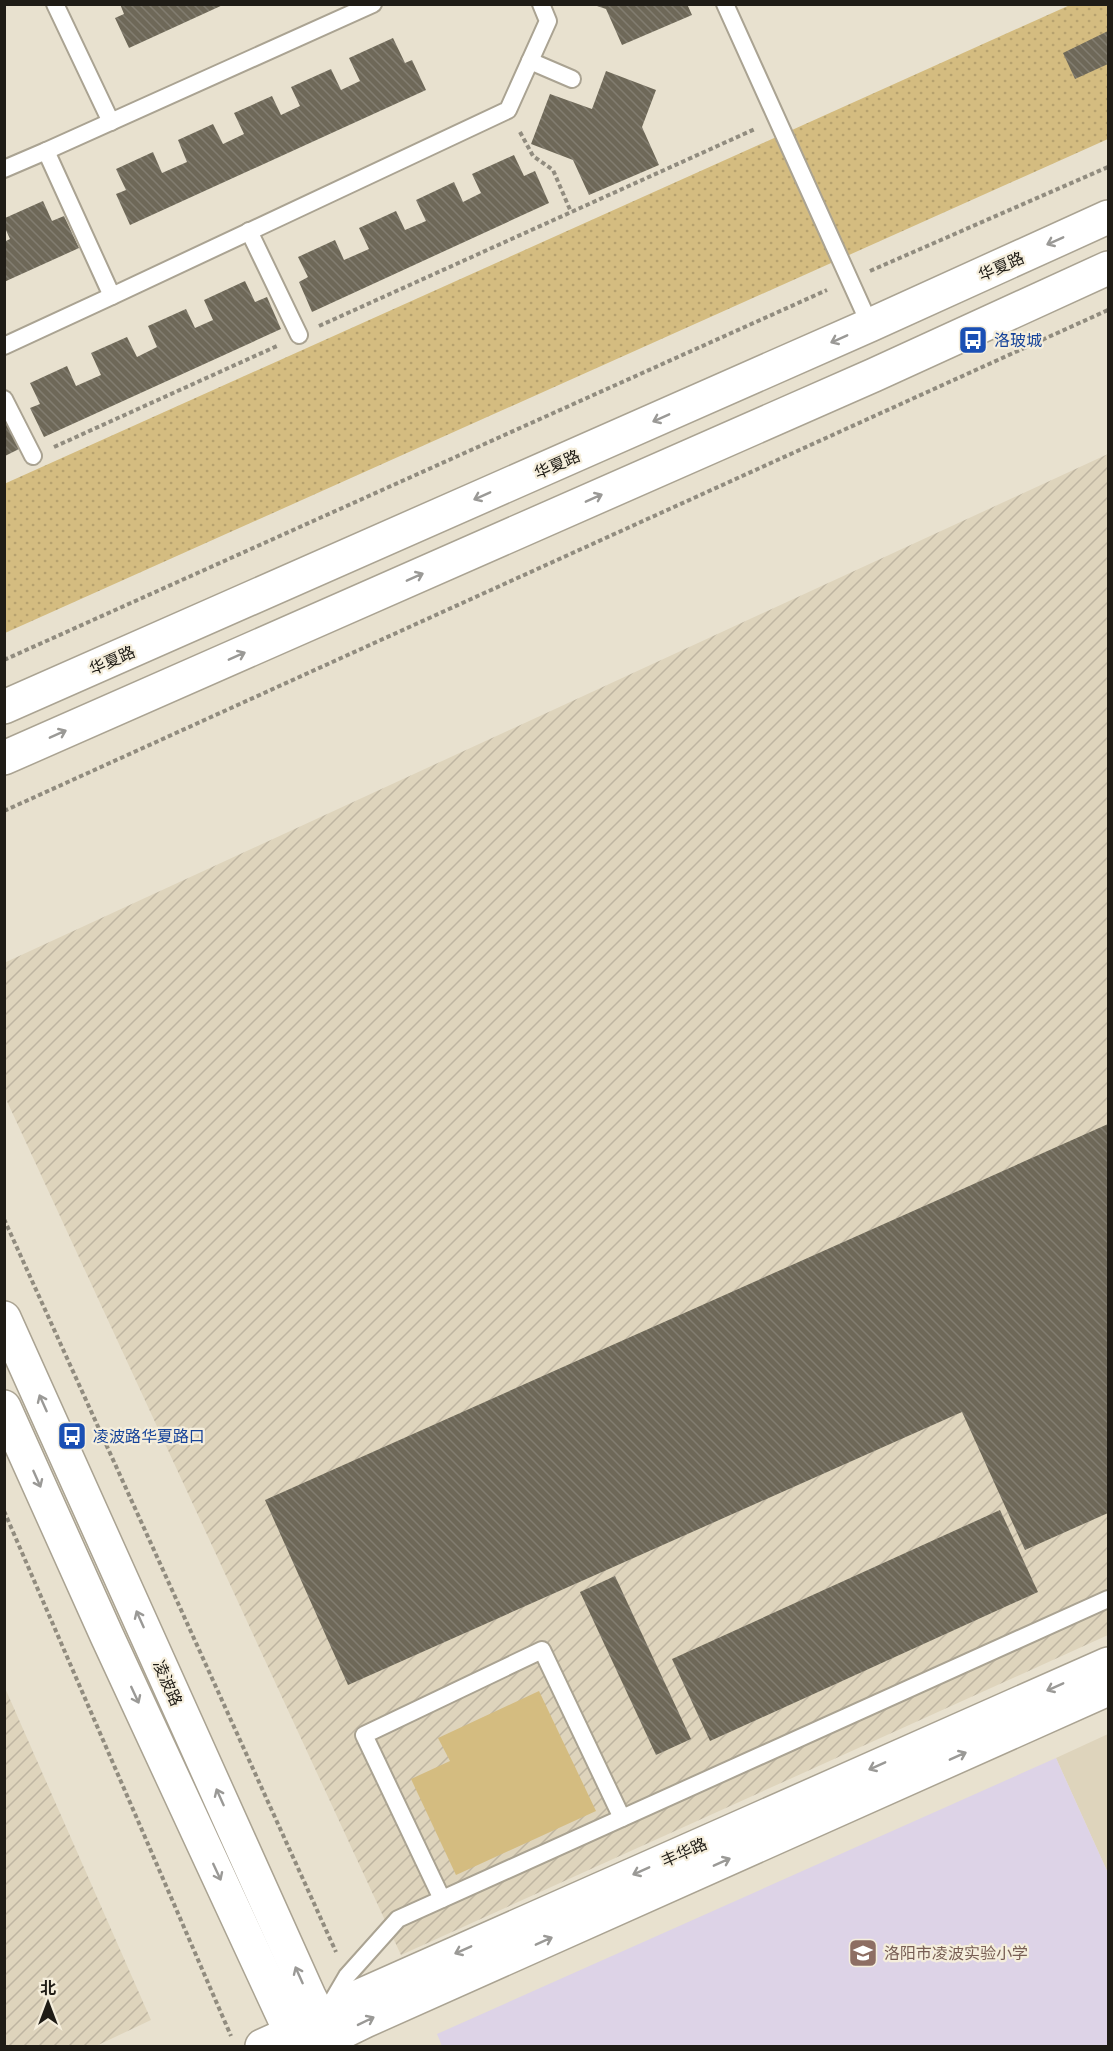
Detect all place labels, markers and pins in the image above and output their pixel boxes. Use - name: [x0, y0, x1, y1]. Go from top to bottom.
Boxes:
- bus stop icon: 洛玻城: [957, 324, 989, 356]
- place label: 洛玻城: [994, 330, 1042, 350]
- bus stop icon: 凌波路华夏路口: [56, 1420, 88, 1452]
- place label: 凌波路华夏路口: [93, 1426, 205, 1446]
- school or university icon: 洛阳市凌波实验小学: [847, 1937, 879, 1969]
- place label: 洛阳市凌波实验小学: [884, 1943, 1028, 1963]

